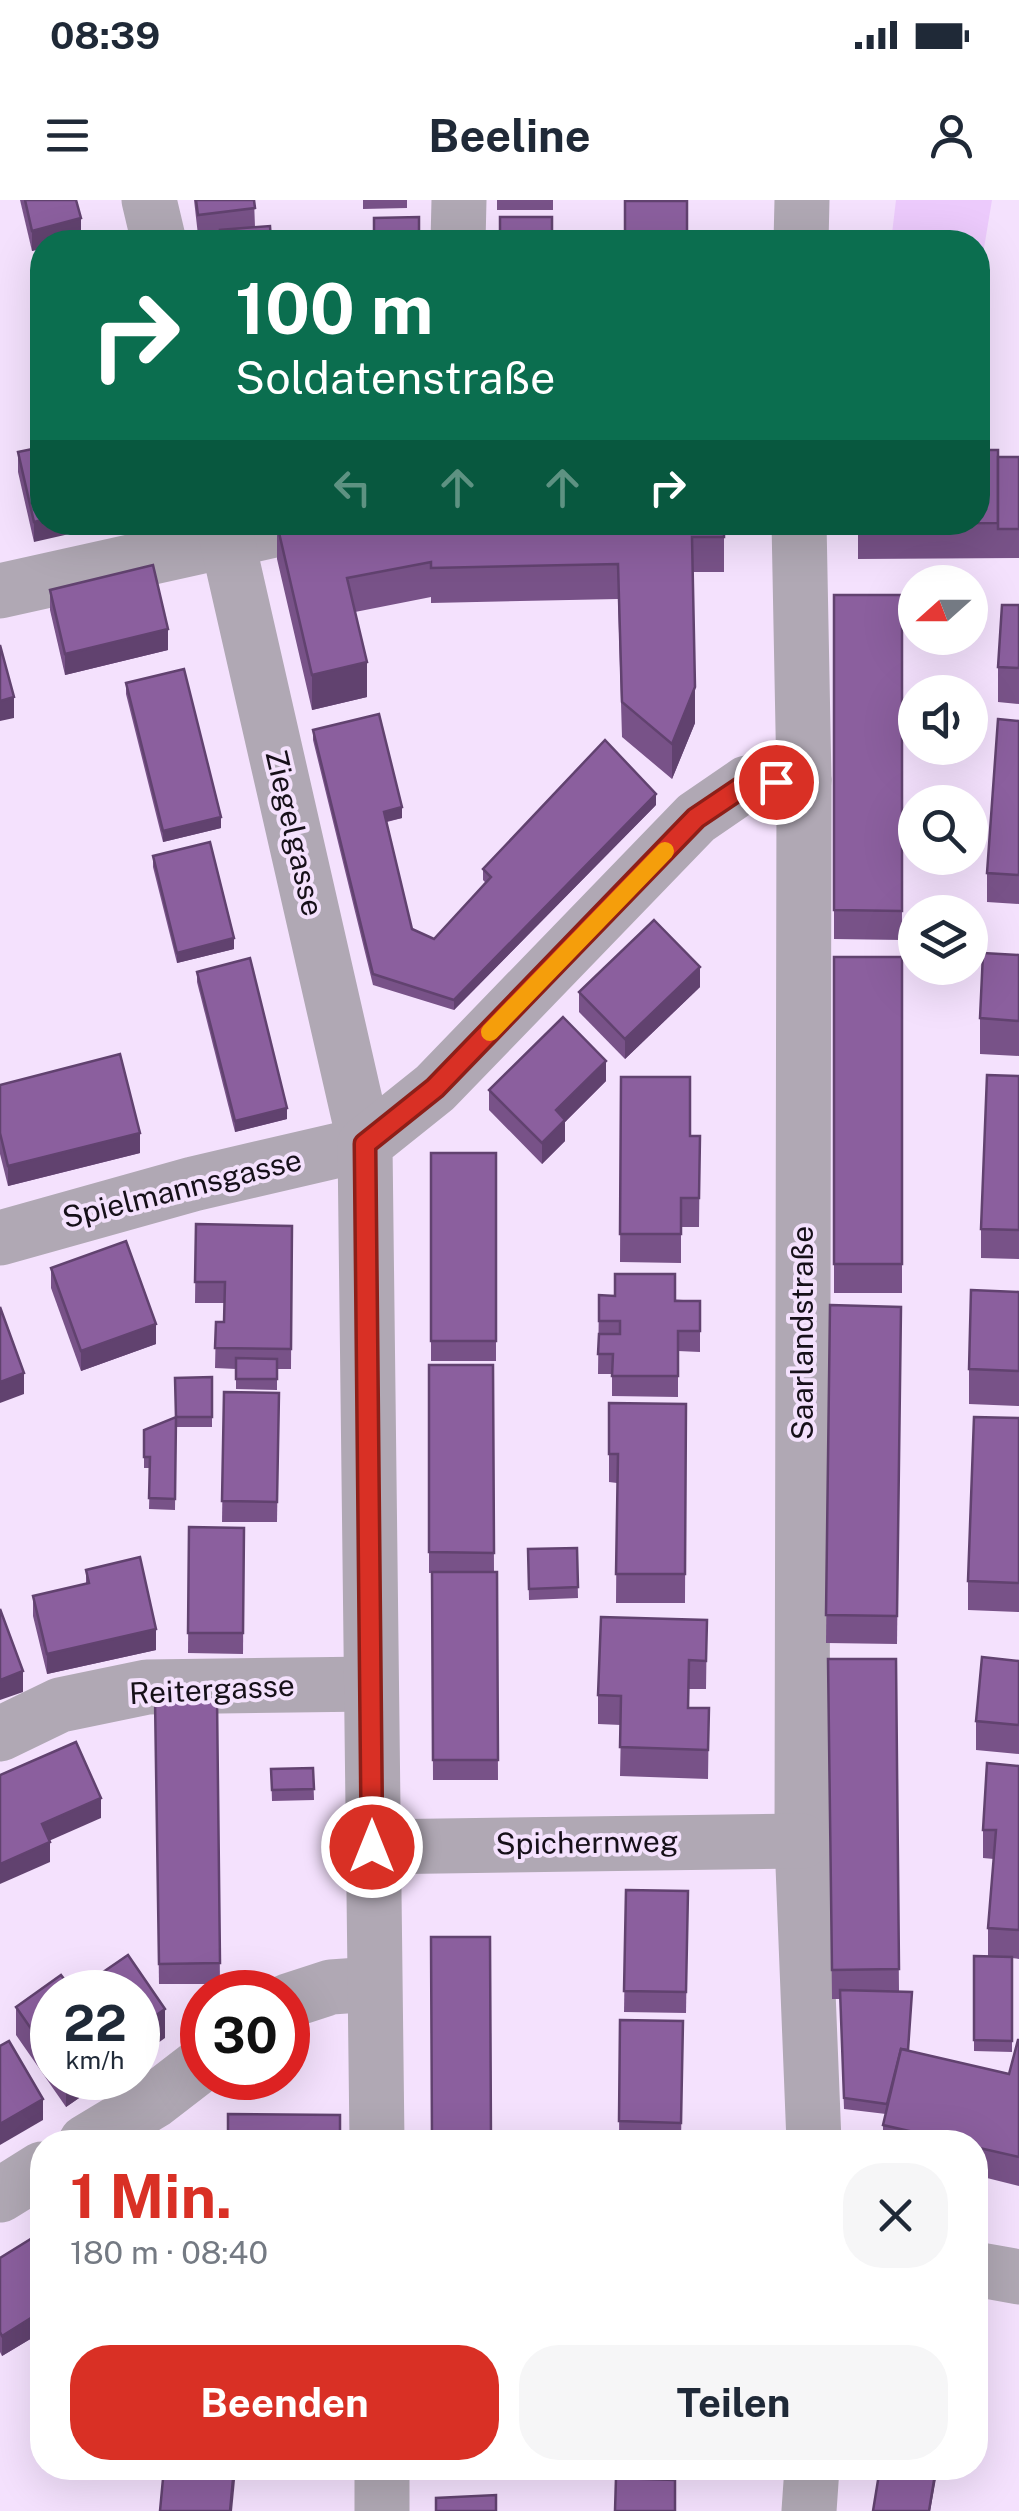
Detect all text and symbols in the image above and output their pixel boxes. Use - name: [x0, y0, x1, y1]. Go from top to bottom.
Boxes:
- text: 08:39: [50, 13, 160, 58]
- icon: menu: [40, 108, 95, 163]
- icon: person: [924, 108, 979, 163]
- text: Beeline: [428, 109, 591, 162]
- text: 100 m: [235, 267, 433, 350]
- icon: right: [70, 270, 200, 400]
- text: Soldatenstraße: [235, 351, 555, 404]
- icon: left: [325, 460, 380, 515]
- icon: ahead: [430, 460, 485, 515]
- icon: ahead: [535, 460, 590, 515]
- icon: right: [640, 460, 695, 515]
- north arrow: [898, 565, 988, 655]
- map controls: [898, 565, 988, 985]
- button: sound: [898, 675, 988, 765]
- pin: [734, 740, 819, 825]
- street label: Ziegelgasse: [258, 746, 332, 919]
- icon: arrive: [749, 755, 804, 810]
- button: search: [898, 785, 988, 875]
- button: layers: [898, 895, 988, 985]
- street label: Spielmannsgasse: [58, 1141, 305, 1235]
- street label: Saarlandstraße: [784, 1226, 820, 1440]
- street label: Reitergasse: [128, 1667, 296, 1711]
- position arrow: [320, 1795, 424, 1899]
- street label: Spichernweg: [495, 1822, 679, 1862]
- speed limit sign: 30: [180, 1970, 310, 2100]
- text: 22: [63, 1993, 127, 2052]
- text: km/h: [66, 2045, 124, 2075]
- text: 1 Min.: [70, 2161, 232, 2232]
- button: close: [843, 2163, 948, 2268]
- text: 180 m · 08:40: [70, 2234, 268, 2271]
- button: Beenden: [70, 2345, 499, 2460]
- button: Teilen: [519, 2345, 948, 2460]

